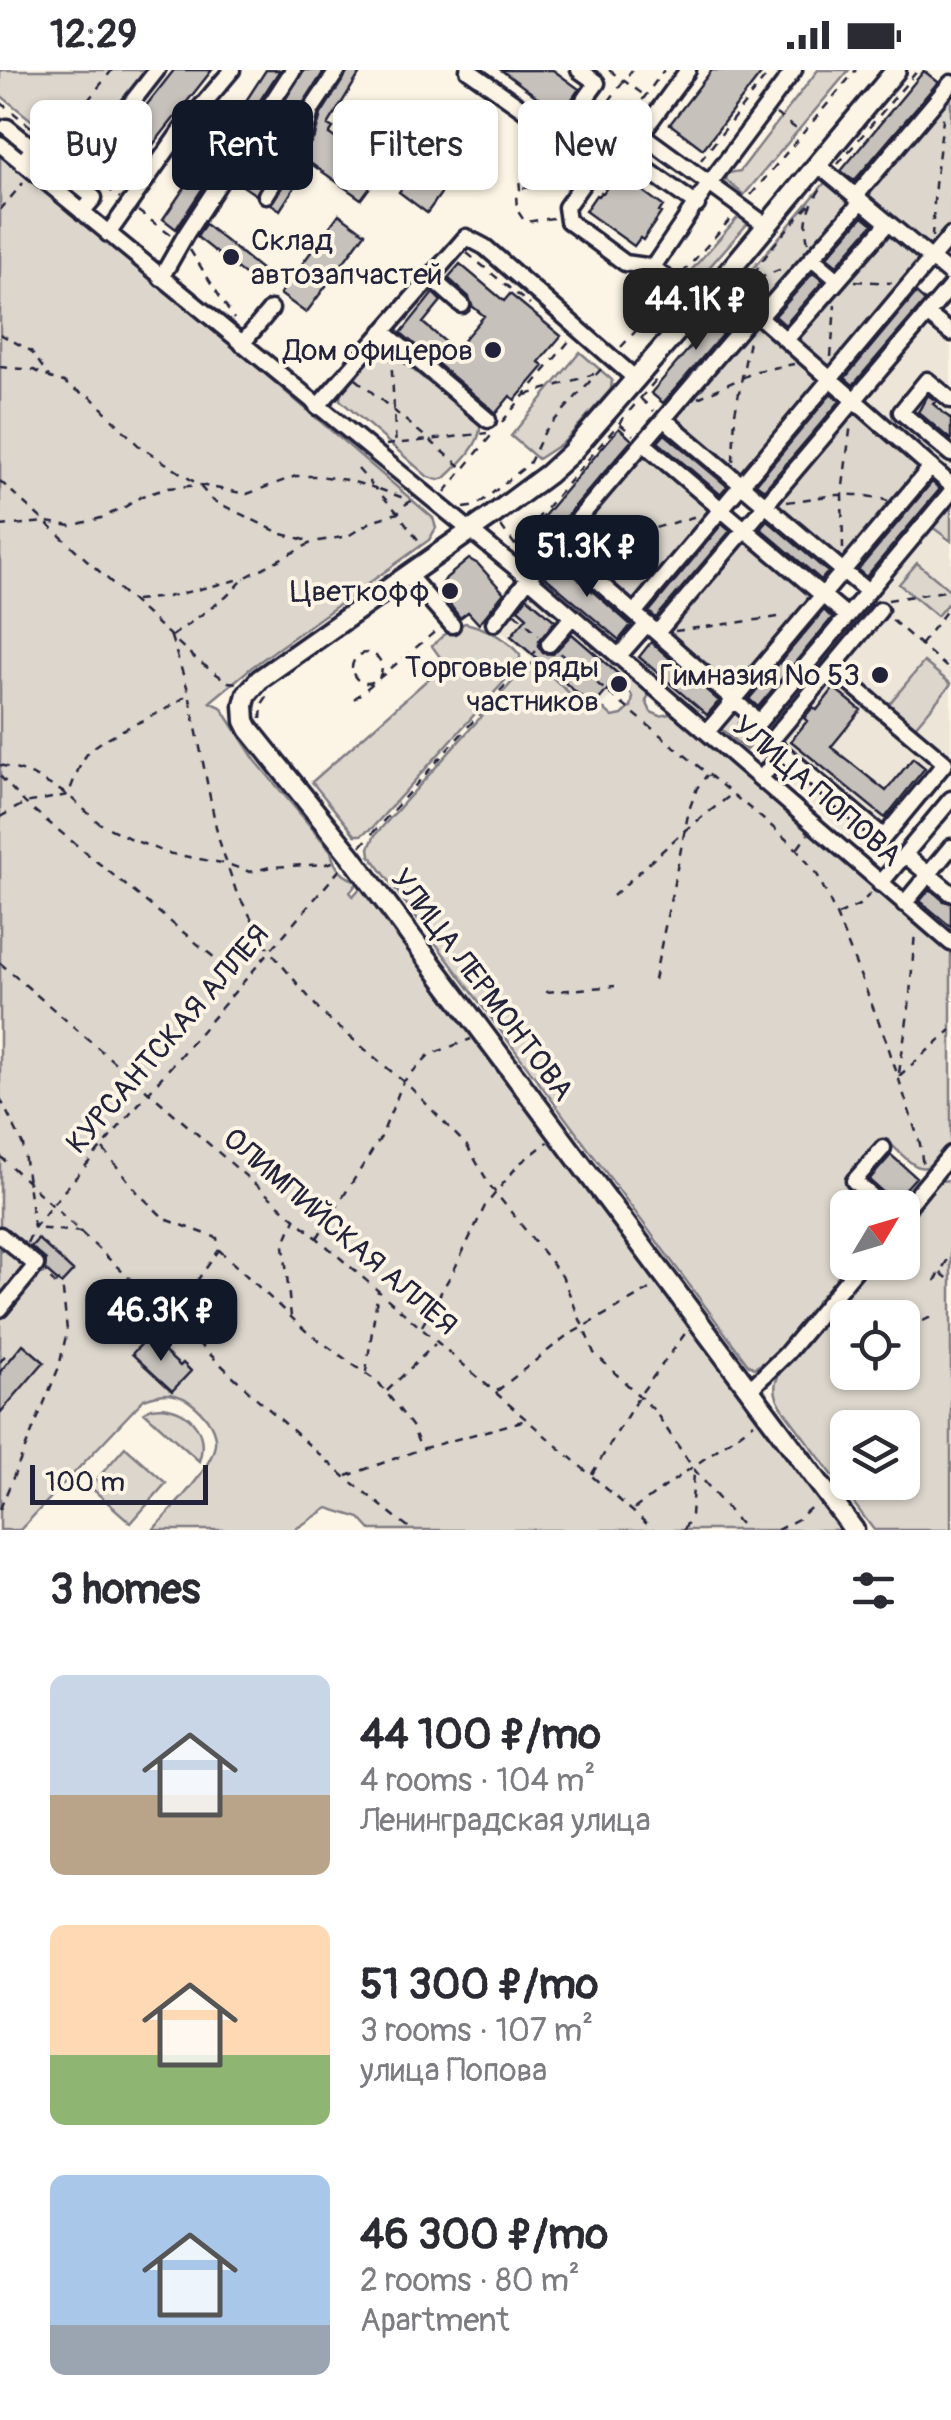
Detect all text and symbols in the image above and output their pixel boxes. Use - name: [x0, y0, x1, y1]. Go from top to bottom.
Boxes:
- text: 12:29: [50, 11, 137, 59]
- chip: Buy: [30, 100, 152, 190]
- chip: Rent: [172, 100, 313, 190]
- chip: Filters: [333, 100, 498, 190]
- chip: New: [518, 100, 652, 190]
- place label: Склад автозапчастей: [251, 222, 443, 293]
- marker: Склад автозапчастей: [220, 246, 242, 268]
- pin: 44.1K ₽: [604, 268, 788, 353]
- text: 44.1K ₽: [645, 280, 747, 320]
- place label: Дом офицеров: [282, 332, 473, 369]
- marker: Дом офицеров: [482, 339, 504, 361]
- pin: 51.3K ₽: [495, 515, 679, 600]
- text: 51.3K ₽: [537, 527, 637, 567]
- place label: Цветкофф: [290, 573, 430, 610]
- marker: Цветкофф: [439, 580, 461, 602]
- place label: Торговые ряды частников: [405, 649, 599, 720]
- place label: Гимназия № 53: [659, 657, 860, 694]
- marker: Гимназия № 53: [869, 664, 891, 686]
- marker: Торговые ряды частников: [608, 673, 630, 695]
- street label: УЛИЦА ПОПОВА: [725, 708, 909, 874]
- street label: УЛИЦА ЛЕРМОНТОВА: [382, 861, 582, 1109]
- street label: КУРСАНТСКАЯ АЛЛЕЯ: [58, 917, 278, 1161]
- street label: ОЛИМПИЙСКАЯ АЛЛЕЯ: [215, 1120, 465, 1344]
- north arrow: [830, 1190, 920, 1280]
- map controls: [830, 1190, 920, 1500]
- pin: 46.3K ₽: [69, 1279, 253, 1364]
- text: 46.3K ₽: [107, 1291, 215, 1331]
- button: locate: [830, 1300, 920, 1390]
- button: layers: [830, 1410, 920, 1500]
- scale bar: [30, 1460, 208, 1504]
- text: 100 m: [45, 1465, 125, 1500]
- icon: filters: [846, 1563, 901, 1618]
- text: 3 homes: [50, 1564, 200, 1616]
- text: 44 100 ₽/mo: [360, 1709, 601, 1761]
- icon: home: [130, 1715, 250, 1835]
- text: 4 rooms · 104 m²: [360, 1761, 595, 1801]
- text: Ленинградская улица: [360, 1801, 651, 1841]
- text: 51 300 ₽/mo: [360, 1959, 598, 2011]
- icon: home: [130, 1965, 250, 2085]
- text: 3 rooms · 107 m²: [360, 2011, 593, 2051]
- text: улица Попова: [360, 2051, 547, 2091]
- text: 46 300 ₽/mo: [360, 2209, 608, 2261]
- icon: home: [130, 2215, 250, 2335]
- text: 2 rooms · 80 m²: [360, 2261, 580, 2301]
- text: Apartment: [360, 2301, 509, 2341]

